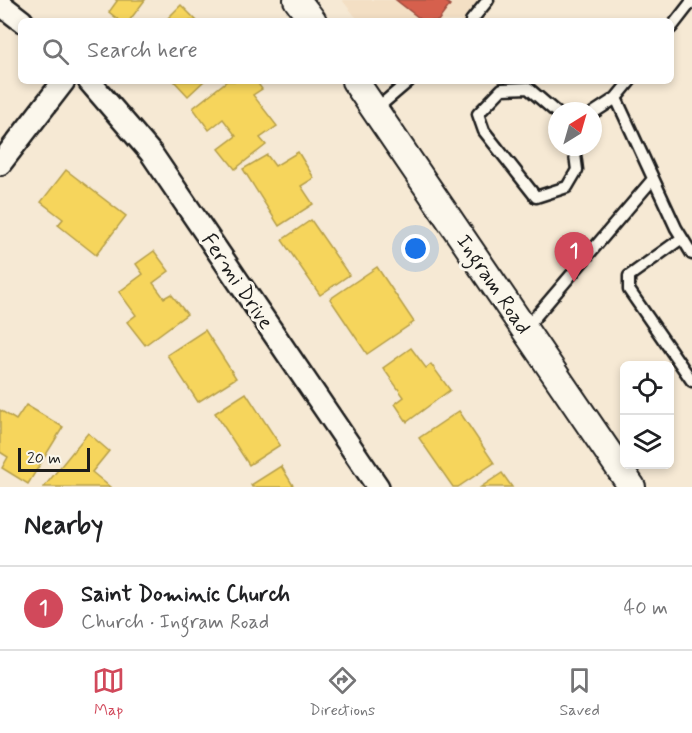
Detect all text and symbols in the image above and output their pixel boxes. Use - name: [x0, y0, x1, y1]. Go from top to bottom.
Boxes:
- search box: [18, 18, 674, 84]
- icon: search: [39, 35, 72, 68]
- text: Search here: [87, 37, 198, 65]
- north arrow: [548, 102, 602, 156]
- street label: Fermi Drive: [195, 228, 280, 335]
- street label: Ingram Road: [448, 229, 537, 341]
- pin: 1: [554, 232, 594, 282]
- your location: [401, 234, 430, 263]
- map controls: [620, 361, 674, 469]
- button: locate: [620, 361, 674, 415]
- button: layers: [620, 415, 674, 469]
- scale bar: [18, 445, 90, 472]
- text: 20 m: [27, 448, 61, 469]
- text: Nearby: [24, 509, 103, 543]
- text: Saint Dominic Church: [81, 581, 290, 609]
- text: 1: [39, 595, 48, 622]
- text: 40 m: [624, 595, 668, 622]
- text: Church · Ingram Road: [81, 609, 269, 636]
- tab: Map: [92, 664, 125, 721]
- tab: Directions: [309, 664, 375, 721]
- tab: Saved: [559, 664, 600, 721]

